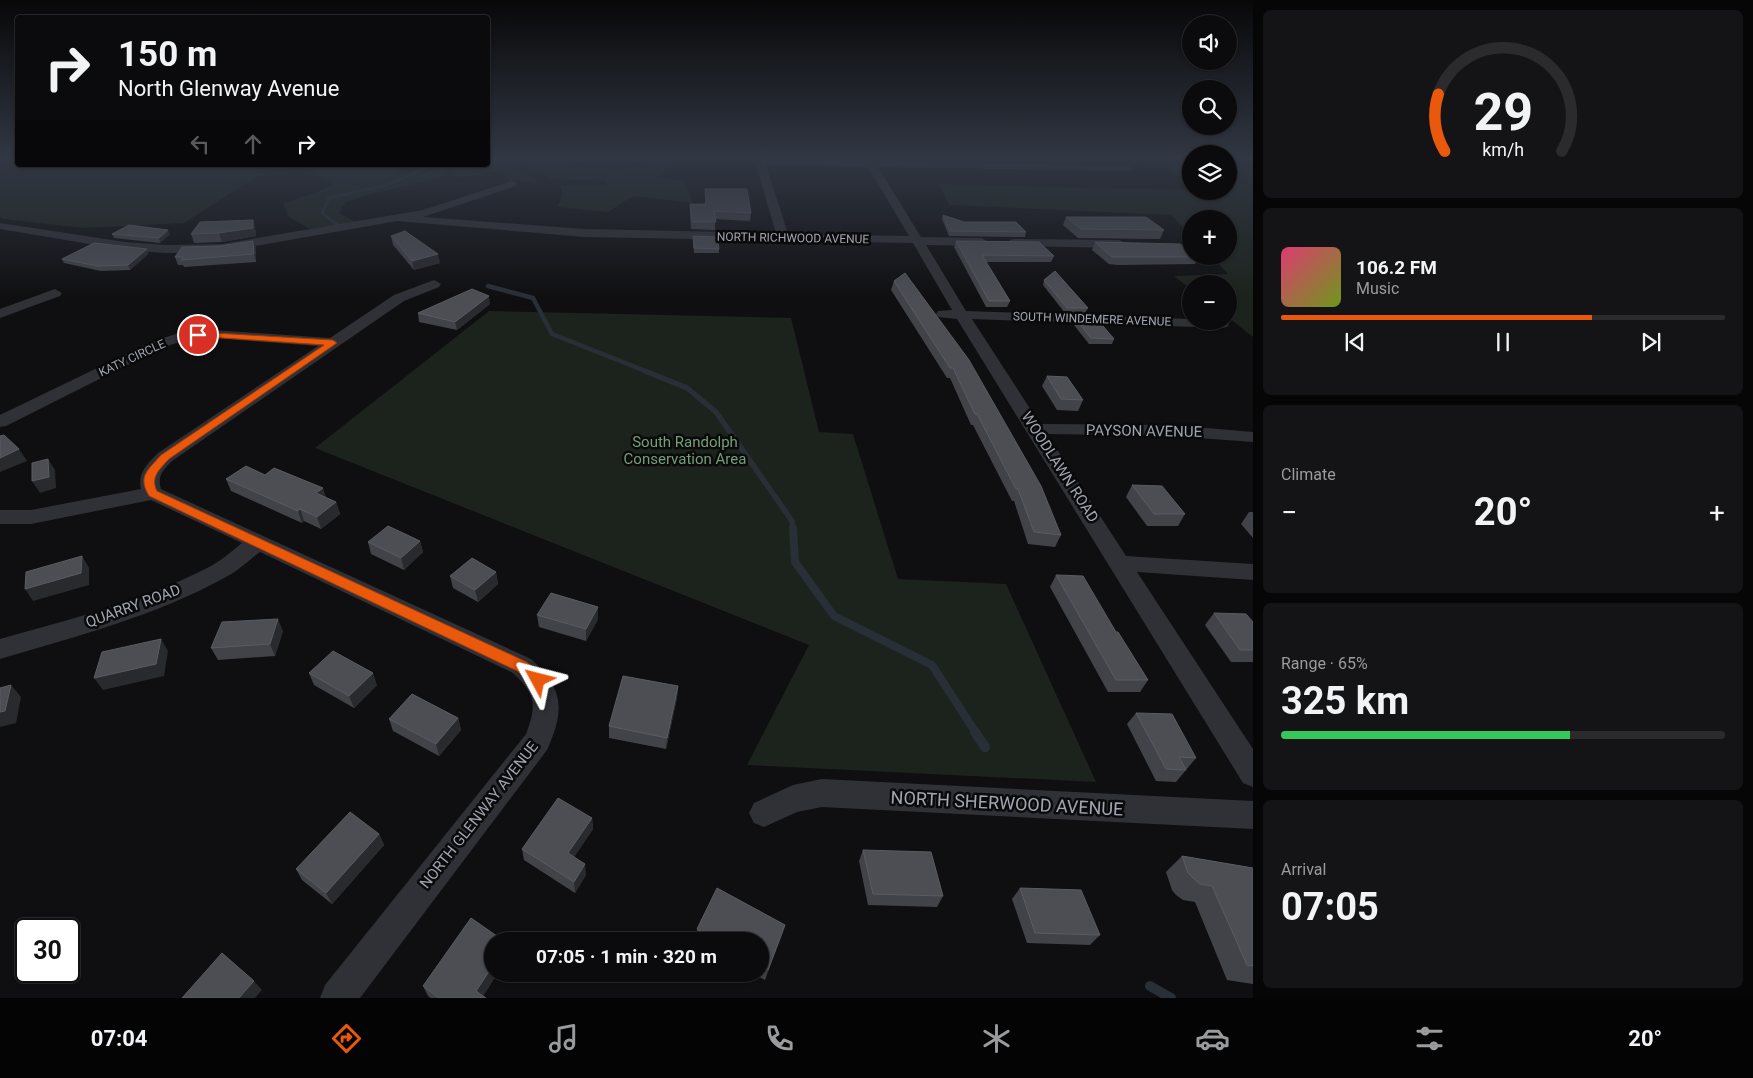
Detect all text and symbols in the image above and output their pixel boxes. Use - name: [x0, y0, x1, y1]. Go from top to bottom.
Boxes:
- map controls: [1182, 15, 1237, 330]
- button: sound: [1182, 15, 1237, 70]
- text: 150 m: [118, 34, 217, 75]
- icon: right: [35, 35, 100, 100]
- text: North Glenway Avenue: [118, 76, 339, 101]
- button: search: [1182, 80, 1237, 135]
- text: 29: [1473, 82, 1533, 143]
- icon: left: [186, 130, 214, 158]
- icon: ahead: [239, 130, 267, 158]
- icon: right: [292, 130, 320, 158]
- text: km/h: [1482, 139, 1524, 160]
- button: layers: [1182, 145, 1237, 200]
- button: +: [1182, 210, 1237, 265]
- street label: NORTH RICHWOOD AVENUE: [717, 230, 869, 246]
- text: 106.2 FM: [1356, 256, 1437, 279]
- button: −: [1182, 275, 1237, 330]
- text: Music: [1356, 279, 1399, 298]
- street label: SOUTH WINDEMERE AVENUE: [1013, 309, 1172, 329]
- pin: [177, 314, 219, 356]
- icon: arrive: [184, 321, 212, 349]
- icon: previous: [1341, 328, 1369, 356]
- icon: pause: [1489, 328, 1517, 356]
- icon: next: [1637, 328, 1665, 356]
- street label: KATY CIRCLE: [97, 336, 168, 379]
- street label: WOODLAWN ROAD: [1018, 408, 1102, 526]
- street label: PAYSON AVENUE: [1086, 421, 1203, 441]
- park label: South Randolph Conservation Area: [624, 433, 746, 468]
- text: Climate: [1281, 465, 1336, 484]
- text: 20°: [1474, 490, 1532, 534]
- text: −: [1281, 496, 1297, 529]
- text: +: [1709, 496, 1725, 529]
- street label: QUARRY ROAD: [83, 581, 183, 631]
- position arrow: [511, 653, 563, 705]
- text: Range · 65%: [1281, 654, 1368, 673]
- text: 325 km: [1281, 679, 1409, 723]
- street label: NORTH GLENWAY AVENUE: [416, 738, 542, 892]
- street label: NORTH SHERWOOD AVENUE: [890, 786, 1124, 820]
- text: Arrival: [1281, 860, 1326, 879]
- text: 07:05: [1281, 885, 1379, 929]
- speed limit sign: 30: [15, 918, 80, 983]
- text: 07:05 · 1 min · 320 m: [536, 945, 717, 968]
- icon: directions: [329, 1021, 364, 1056]
- icon: music: [546, 1021, 581, 1056]
- icon: phone: [762, 1021, 797, 1056]
- icon: climate: [979, 1021, 1014, 1056]
- icon: car: [1195, 1021, 1230, 1056]
- icon: filters: [1412, 1021, 1447, 1056]
- text: 07:04: [91, 1026, 147, 1051]
- text: 20°: [1628, 1026, 1662, 1051]

